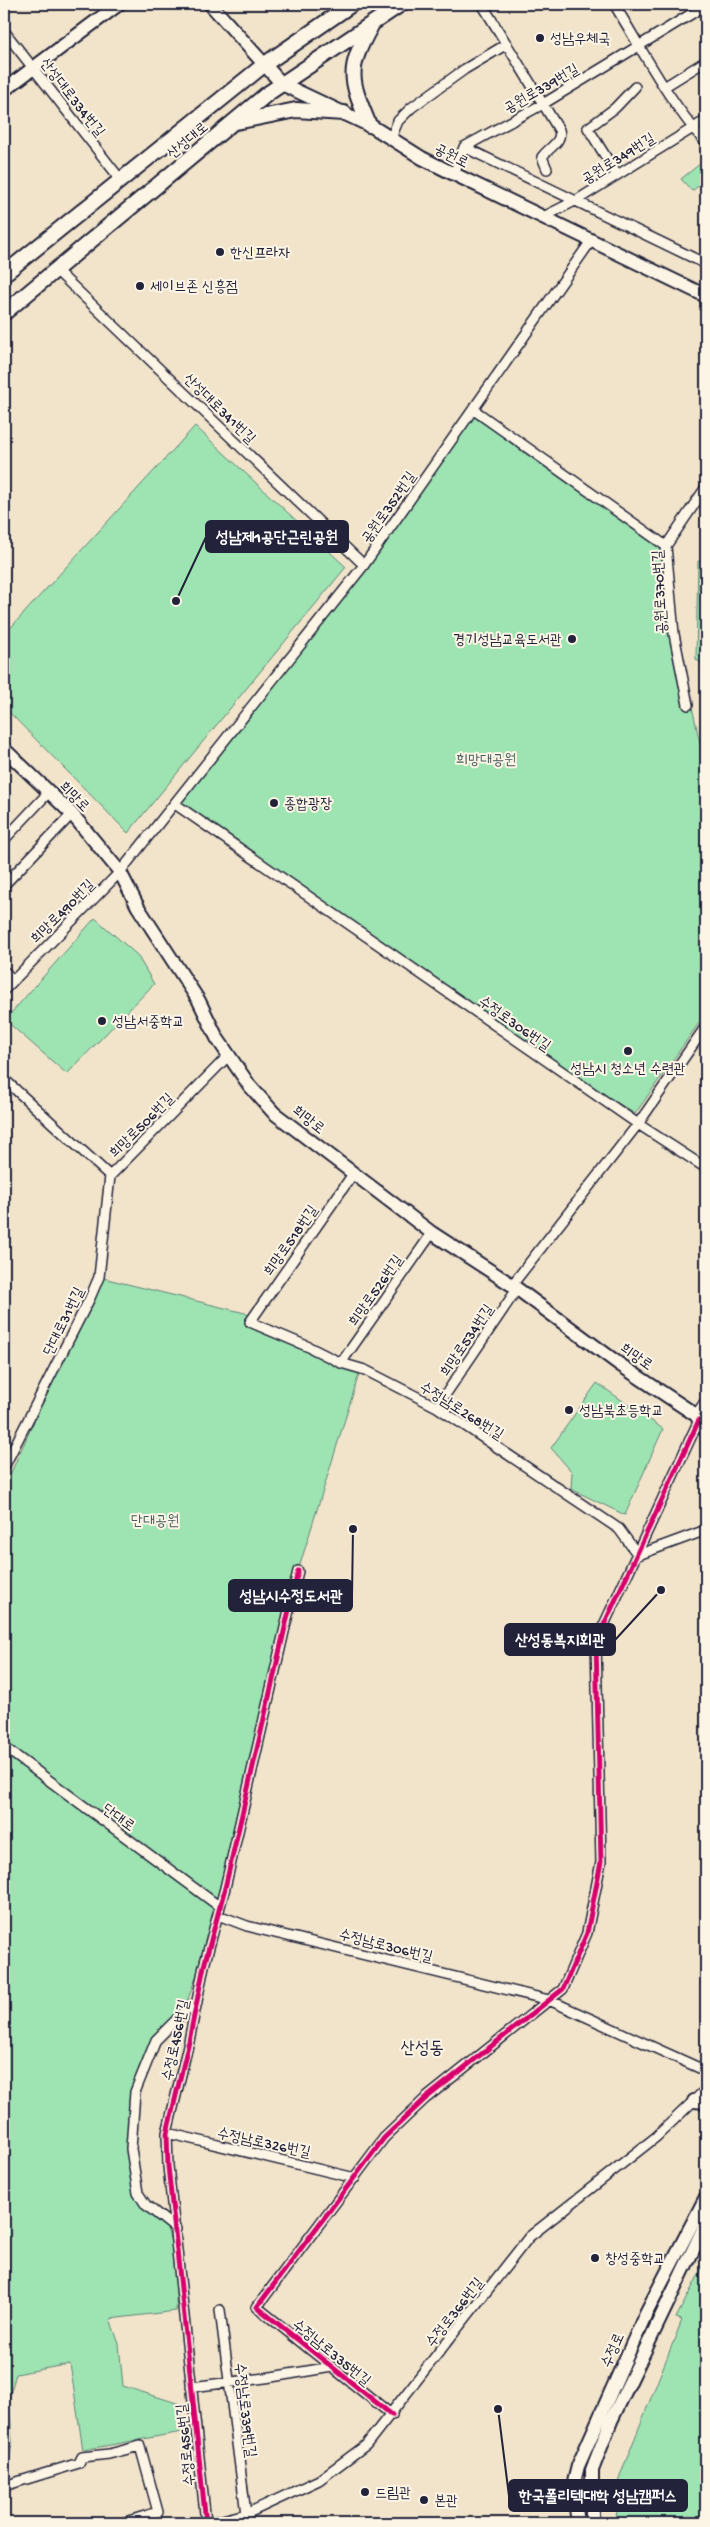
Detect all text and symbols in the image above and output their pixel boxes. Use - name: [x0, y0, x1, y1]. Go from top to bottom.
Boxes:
- place label: 성남우체국: [550, 31, 610, 49]
- marker: 성남우체국: [534, 32, 546, 44]
- street label: 산성대로334번길: [35, 55, 108, 141]
- street label: 공원로339번길: [501, 61, 583, 118]
- street label: 산성대로: [164, 119, 213, 164]
- street label: 공원로349번길: [579, 130, 659, 189]
- street label: 공원로: [431, 141, 471, 173]
- place label: 한신프라자: [230, 245, 290, 263]
- marker: 한신프라자: [214, 246, 226, 258]
- place label: 세이브존 신흥점: [150, 279, 238, 297]
- marker: 세이브존 신흥점: [134, 280, 146, 292]
- street label: 산성대로341번길: [179, 371, 258, 448]
- street label: 공원로352번길: [358, 469, 421, 547]
- callout: 성남제1공단근린공원: [206, 521, 348, 552]
- text: 성남제1공단근린공원: [216, 529, 338, 549]
- street label: 공원로370번길: [650, 549, 672, 635]
- place label: 경기성남교육도서관: [453, 632, 562, 650]
- marker: 경기성남교육도서관: [566, 633, 578, 645]
- park label: 희망대공원: [456, 752, 516, 770]
- street label: 희망로: [55, 778, 93, 817]
- place label: 종합광장: [284, 796, 332, 814]
- marker: 종합광장: [268, 797, 280, 809]
- street label: 희망로490번길: [28, 877, 99, 948]
- street label: 수정로306번길: [474, 993, 554, 1056]
- place label: 성남서중학교: [112, 1014, 184, 1032]
- marker: 성남서중학교: [96, 1015, 108, 1027]
- marker: 성남시 청소년 수련관: [622, 1045, 634, 1057]
- place label: 성남시 청소년 수련관: [570, 1061, 686, 1079]
- street label: 희망로506번길: [106, 1090, 179, 1163]
- street label: 희망로: [288, 1102, 328, 1139]
- street label: 희망로518번길: [261, 1202, 323, 1280]
- street label: 희망로526번길: [345, 1252, 408, 1330]
- street label: 단대로31번길: [40, 1285, 89, 1359]
- street label: 희망로534번길: [437, 1302, 498, 1381]
- street label: 희망로: [616, 1340, 656, 1375]
- street label: 수정남로268번길: [416, 1379, 506, 1445]
- place label: 성남북초등학교: [579, 1403, 664, 1421]
- marker: 성남북초등학교: [563, 1404, 575, 1416]
- park label: 단대공원: [131, 1513, 179, 1531]
- callout: 성남시수정도서관: [229, 1580, 352, 1611]
- text: 성남시수정도서관: [240, 1589, 343, 1608]
- callout: 산성동복지회관: [505, 1624, 615, 1655]
- text: 산성동복지회관: [515, 1632, 605, 1652]
- street label: 단대로: [98, 1801, 138, 1837]
- street label: 수정남로306번길: [337, 1927, 434, 1967]
- street label: 수정로456번길: [160, 1998, 194, 2083]
- district label: 산성동: [400, 2039, 444, 2060]
- street label: 수정남로326번길: [215, 2125, 312, 2163]
- place label: 창성중학교: [605, 2251, 665, 2269]
- marker: 창성중학교: [589, 2252, 601, 2264]
- street label: 수정로366번길: [423, 2275, 488, 2352]
- street label: 수정남로335번길: [288, 2316, 374, 2391]
- street label: 수정로: [598, 2331, 629, 2371]
- street label: 수정남로339번길: [229, 2362, 259, 2459]
- street label: 수정로456번길: [174, 2403, 200, 2487]
- callout: 한국폴리텍대학 성남캠퍼스: [509, 2480, 687, 2511]
- place label: 드림관: [375, 2485, 411, 2503]
- marker: 드림관: [359, 2486, 371, 2498]
- text: 한국폴리텍대학 성남캠퍼스: [518, 2488, 677, 2508]
- place label: 본관: [434, 2493, 458, 2511]
- marker: 본관: [418, 2494, 430, 2506]

